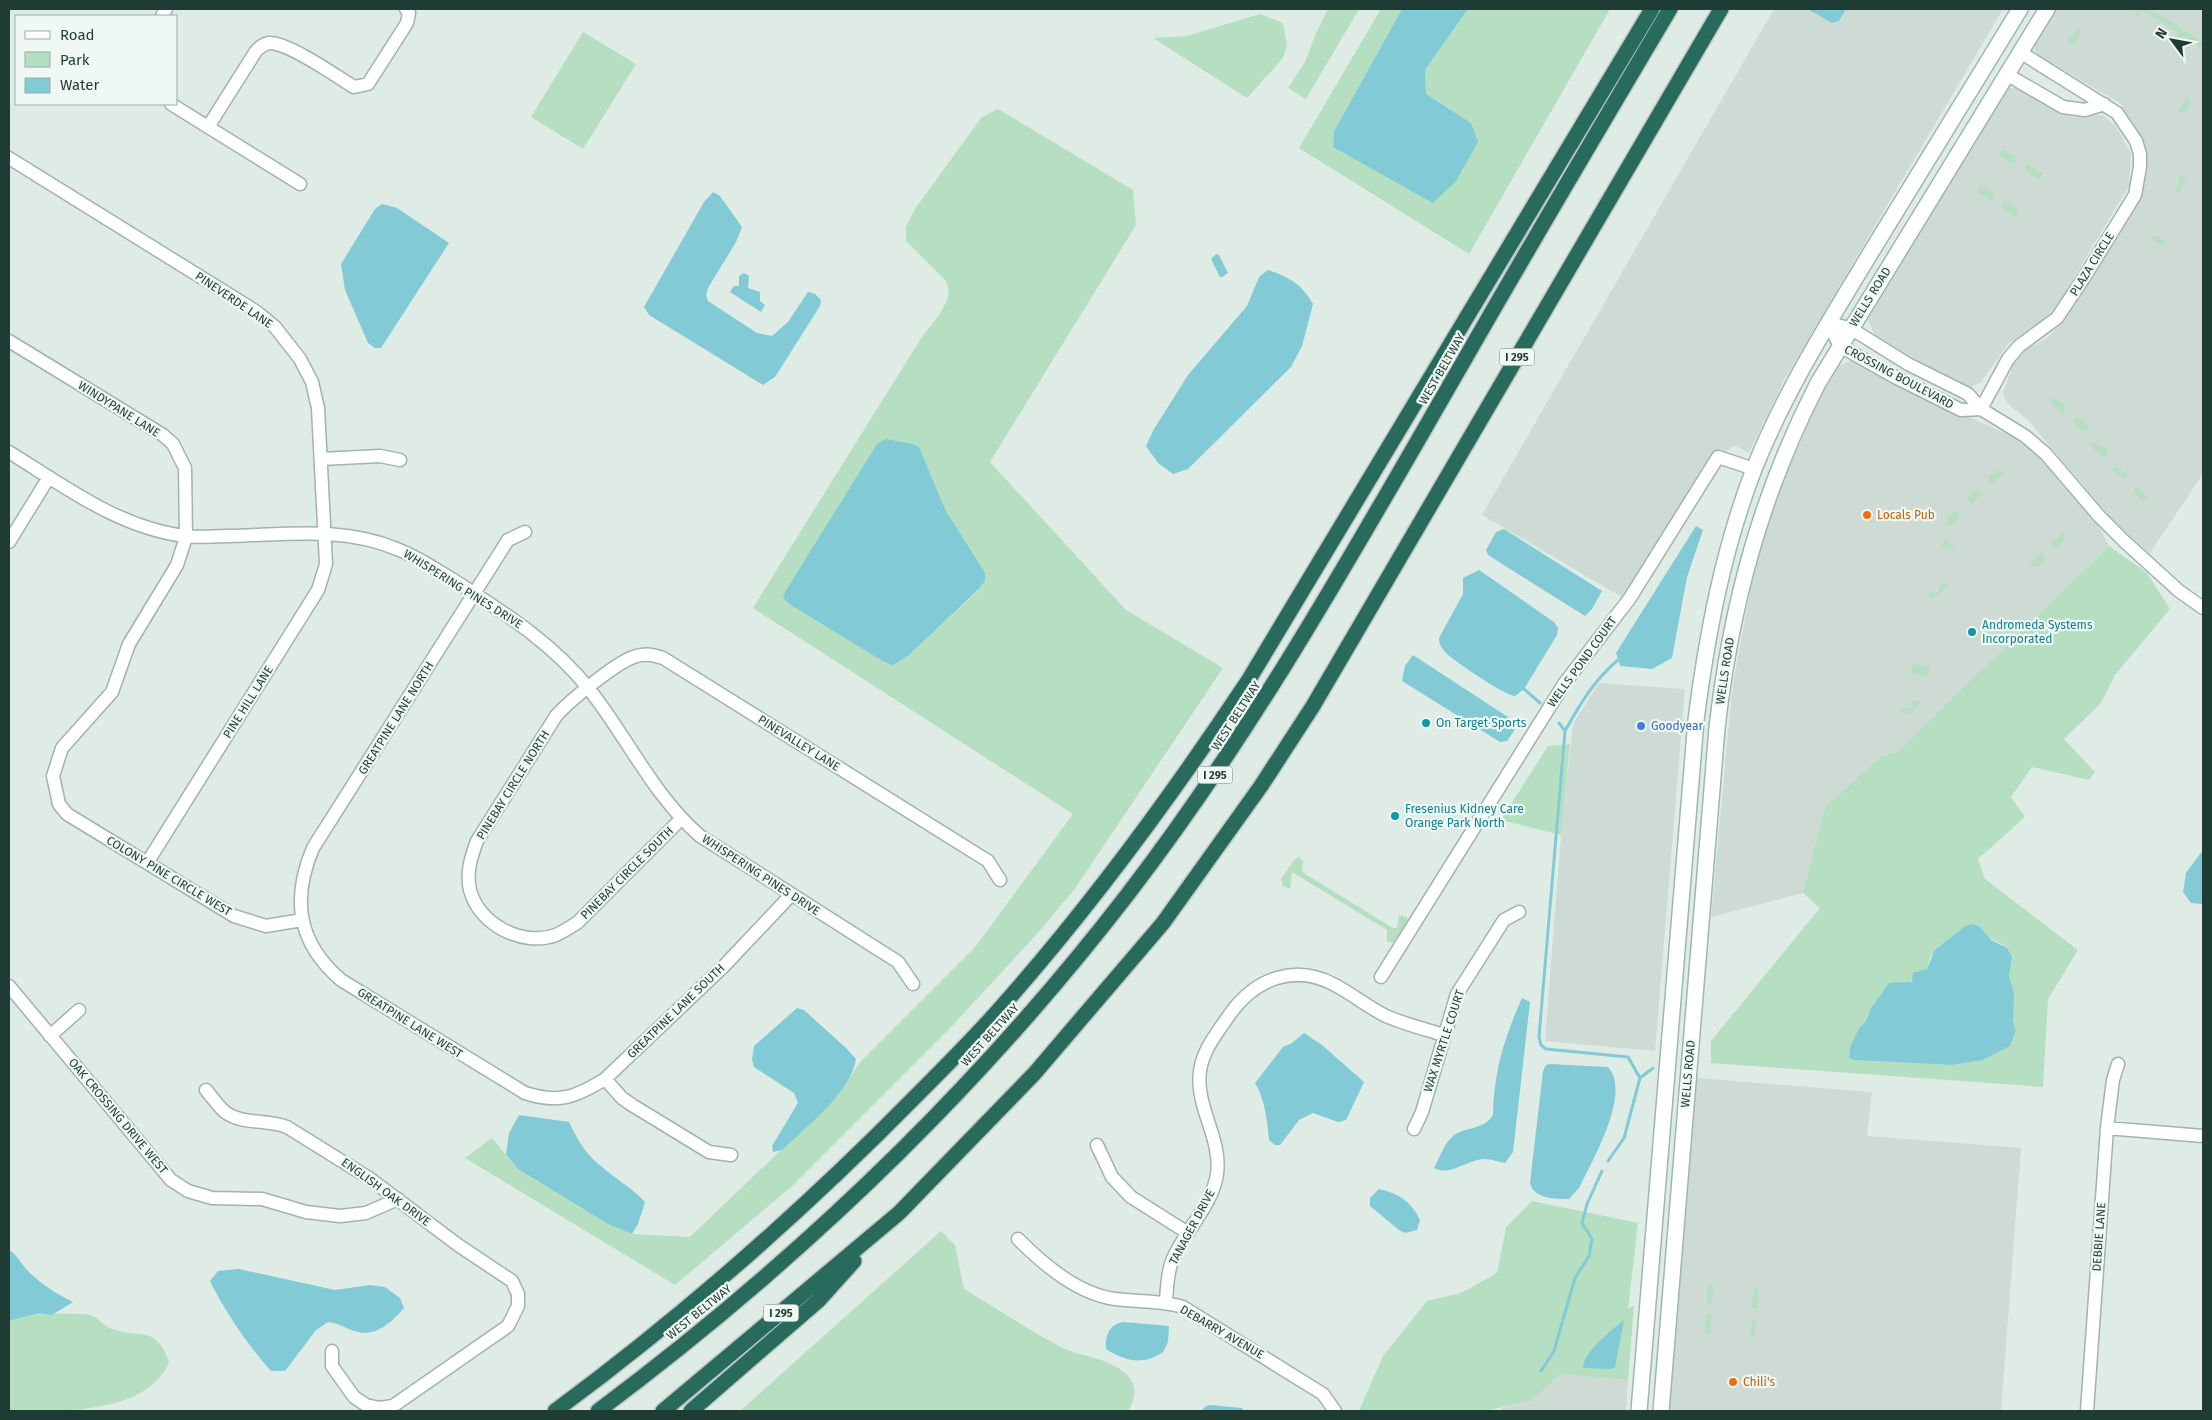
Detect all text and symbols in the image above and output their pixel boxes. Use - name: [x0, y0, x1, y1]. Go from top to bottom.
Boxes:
- legend: [15, 15, 178, 105]
- north arrow: [2147, 15, 2197, 65]
- text: N: [2152, 25, 2171, 42]
- text: Road: [60, 26, 95, 44]
- text: Park: [60, 51, 90, 69]
- text: Water: [60, 76, 99, 94]
- street label: PLAZA CIRCLE: [2067, 229, 2117, 299]
- street label: WELLS ROAD: [1846, 264, 1894, 329]
- street label: PINEVERDE LANE: [193, 269, 275, 331]
- street label: WEST BELTWAY: [1416, 331, 1468, 407]
- street label: CROSSING BOULEVARD: [1842, 342, 1956, 412]
- road number: I 295: [1500, 348, 1534, 366]
- street label: WINDYPANE LANE: [75, 378, 163, 440]
- place label: Locals Pub: [1877, 508, 1935, 522]
- marker: Locals Pub: [1861, 509, 1873, 521]
- street label: WHISPERING PINES DRIVE: [401, 547, 525, 631]
- street label: WELLS POND COURT: [1545, 613, 1620, 710]
- place label: Andromeda Systems Incorporated: [1982, 618, 2093, 646]
- marker: Andromeda Systems Incorporated: [1966, 626, 1978, 638]
- street label: WELLS ROAD: [1713, 636, 1737, 706]
- street label: GREATPINE LANE NORTH: [355, 659, 437, 777]
- street label: PINE HILL LANE: [220, 663, 276, 741]
- street label: WEST BELTWAY: [1208, 678, 1264, 753]
- street label: PINEVALLEY LANE: [755, 712, 843, 774]
- place label: On Target Sports: [1436, 716, 1527, 730]
- marker: On Target Sports: [1420, 717, 1432, 729]
- place label: Goodyear: [1651, 719, 1704, 733]
- marker: Goodyear: [1635, 720, 1647, 732]
- street label: PINEBAY CIRCLE NORTH: [474, 728, 552, 842]
- road number: I 295: [1198, 766, 1232, 784]
- place label: Fresenius Kidney Care Orange Park North: [1405, 802, 1524, 830]
- marker: Fresenius Kidney Care Orange Park North: [1389, 810, 1401, 822]
- street label: PINEBAY CIRCLE SOUTH: [578, 824, 676, 922]
- street label: WHISPERING PINES DRIVE: [699, 832, 823, 918]
- street label: COLONY PINE CIRCLE WEST: [104, 833, 235, 919]
- street label: GREATPINE LANE SOUTH: [624, 961, 728, 1061]
- street label: GREATPINE LANE WEST: [355, 985, 466, 1062]
- street label: WAX MYRTLE COURT: [1421, 987, 1467, 1094]
- street label: WEST BELTWAY: [958, 1000, 1022, 1069]
- street label: WELLS ROAD: [1678, 1039, 1698, 1108]
- street label: OAK CROSSING DRIVE WEST: [66, 1055, 171, 1177]
- street label: ENGLISH OAK DRIVE: [339, 1155, 433, 1229]
- street label: TANAGER DRIVE: [1166, 1187, 1218, 1267]
- street label: DEBBIE LANE: [2090, 1202, 2108, 1272]
- street label: WEST BELTWAY: [664, 1281, 735, 1342]
- street label: DEBARRY AVENUE: [1178, 1302, 1266, 1362]
- road number: I 295: [764, 1305, 798, 1322]
- place label: Chili's: [1743, 1375, 1775, 1389]
- marker: Chili's: [1727, 1376, 1739, 1388]

